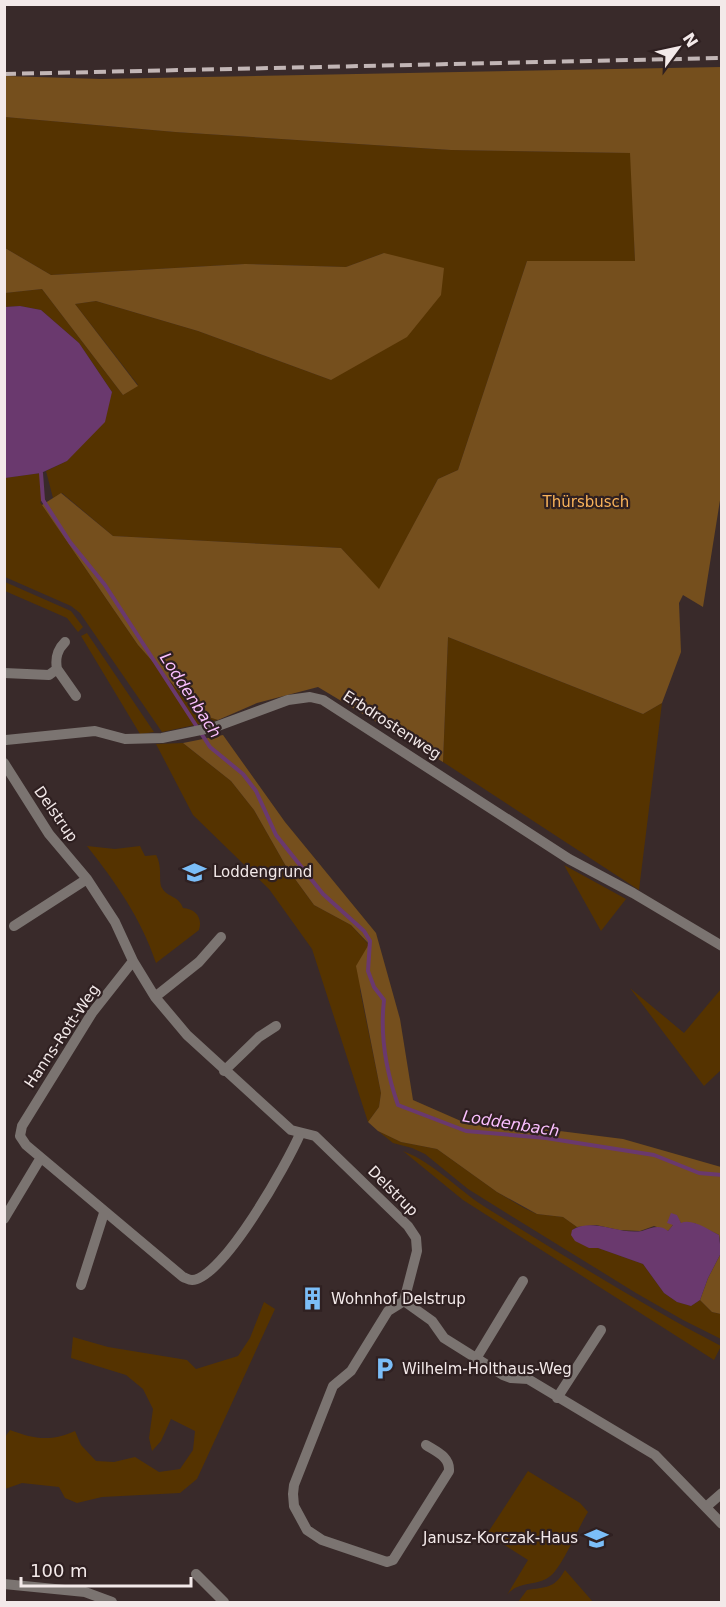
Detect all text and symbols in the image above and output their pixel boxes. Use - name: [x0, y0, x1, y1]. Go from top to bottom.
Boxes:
- north arrow: [648, 18, 708, 78]
- text: N: [679, 29, 702, 51]
- park label: Thürsbusch: [542, 493, 629, 511]
- water label: Loddenbach: [156, 649, 225, 742]
- street label: Erbdrostenweg: [340, 687, 444, 763]
- street label: Delstrup: [30, 783, 82, 845]
- school or university icon: Loddengrund: [182, 859, 208, 885]
- place label: Loddengrund: [213, 863, 312, 881]
- street label: Hanns-Rott-Weg: [21, 981, 103, 1091]
- water label: Loddenbach: [461, 1106, 561, 1141]
- street label: Delstrup: [364, 1162, 422, 1220]
- building icon: Wohnhof Delstrup: [300, 1286, 326, 1312]
- place label: Wohnhof Delstrup: [331, 1290, 466, 1308]
- parking icon: Wilhelm-Holthaus-Weg: [371, 1356, 397, 1382]
- place label: Wilhelm-Holthaus-Weg: [402, 1360, 572, 1378]
- school or university icon: Janusz-Korczak-Haus: [583, 1525, 609, 1551]
- place label: Janusz-Korczak-Haus: [422, 1529, 578, 1547]
- scale bar: [21, 1550, 190, 1588]
- text: 100 m: [30, 1560, 88, 1581]

